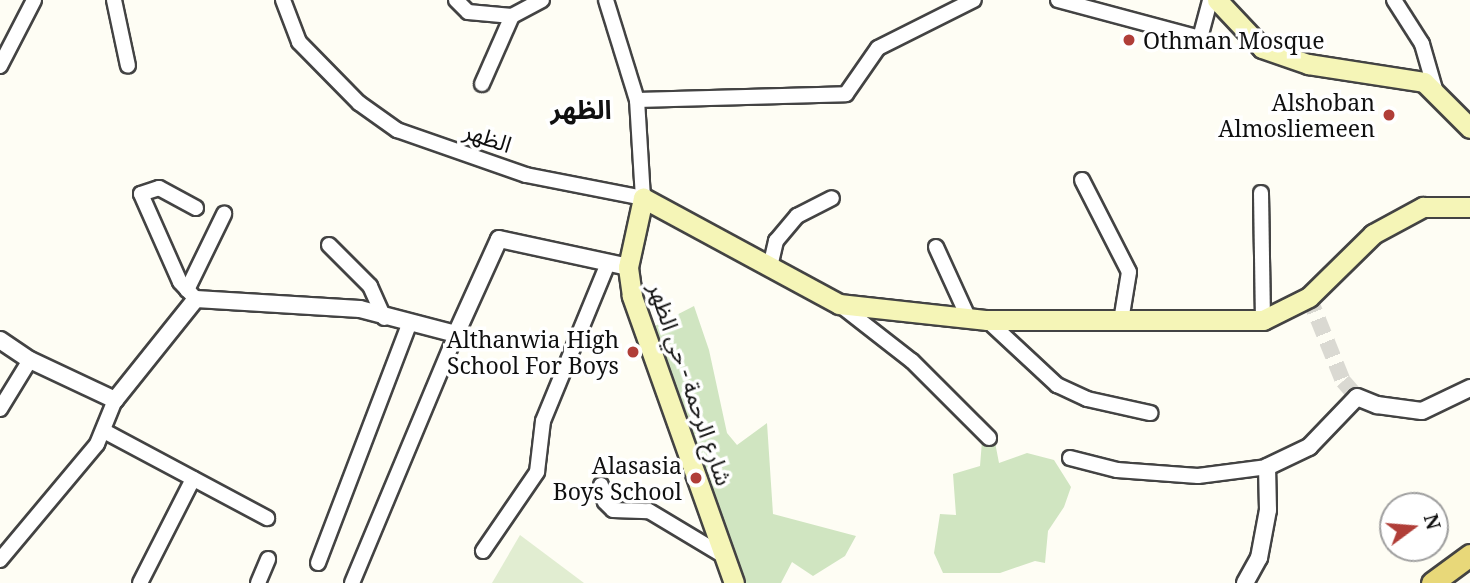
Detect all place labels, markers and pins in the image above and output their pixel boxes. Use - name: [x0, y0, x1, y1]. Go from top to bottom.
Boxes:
- place label: Othman Mosque: [1143, 26, 1325, 54]
- marker: Othman Mosque: [1121, 32, 1137, 48]
- place label: Alshoban Almosliemeen: [1218, 88, 1375, 142]
- marker: Alshoban Almosliemeen: [1381, 107, 1397, 123]
- place label: Althanwia High School For Boys: [446, 325, 619, 379]
- marker: Althanwia High School For Boys: [625, 344, 641, 360]
- place label: Alasasia Boys School: [553, 451, 682, 505]
- marker: Alasasia Boys School: [688, 470, 704, 486]

